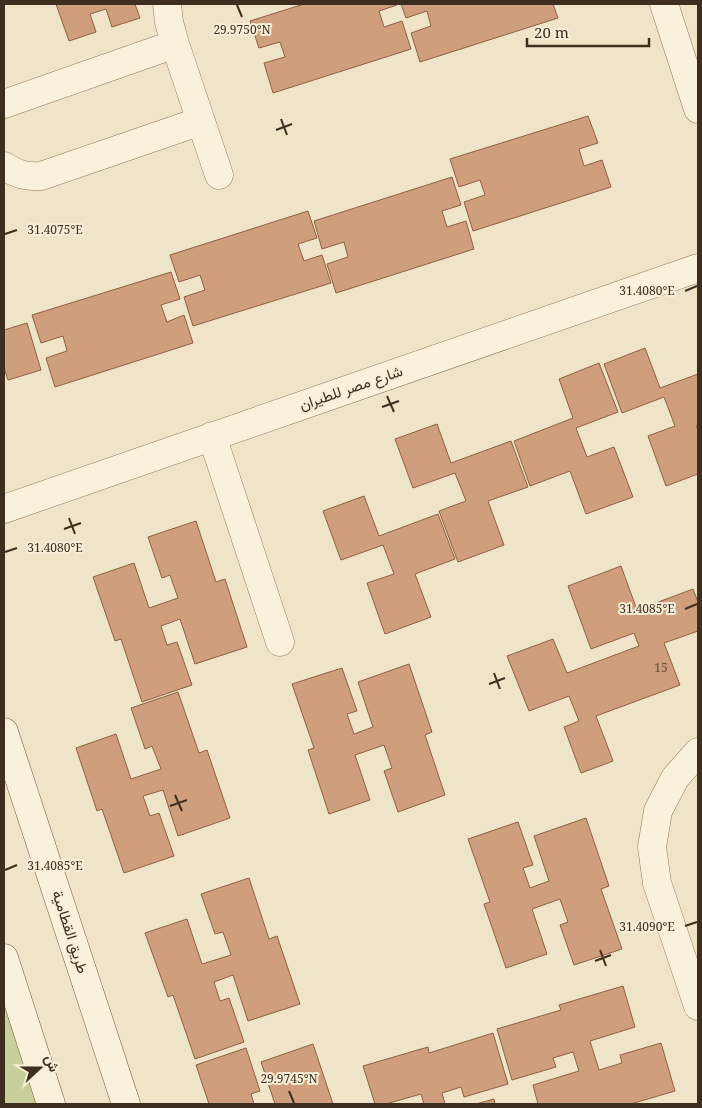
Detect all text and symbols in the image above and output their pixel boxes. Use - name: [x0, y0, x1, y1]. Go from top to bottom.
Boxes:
- scale bar: [527, 15, 650, 47]
- text: 29.9750°N: [213, 21, 271, 38]
- text: 20 m: [534, 22, 569, 42]
- text: 31.4075°E: [27, 221, 83, 238]
- text: 31.4080°E: [619, 282, 675, 299]
- street label: شارع مصر للطيران: [296, 360, 406, 416]
- text: 31.4080°E: [27, 539, 83, 556]
- text: 31.4085°E: [619, 600, 675, 617]
- house number: 15: [654, 659, 668, 676]
- text: 31.4085°E: [27, 857, 83, 874]
- street label: طريق القطامية: [47, 888, 94, 976]
- text: 31.4090°E: [619, 918, 675, 935]
- north arrow: [15, 1043, 65, 1093]
- text: ش: [41, 1052, 65, 1075]
- text: 29.9745°N: [260, 1070, 318, 1087]

